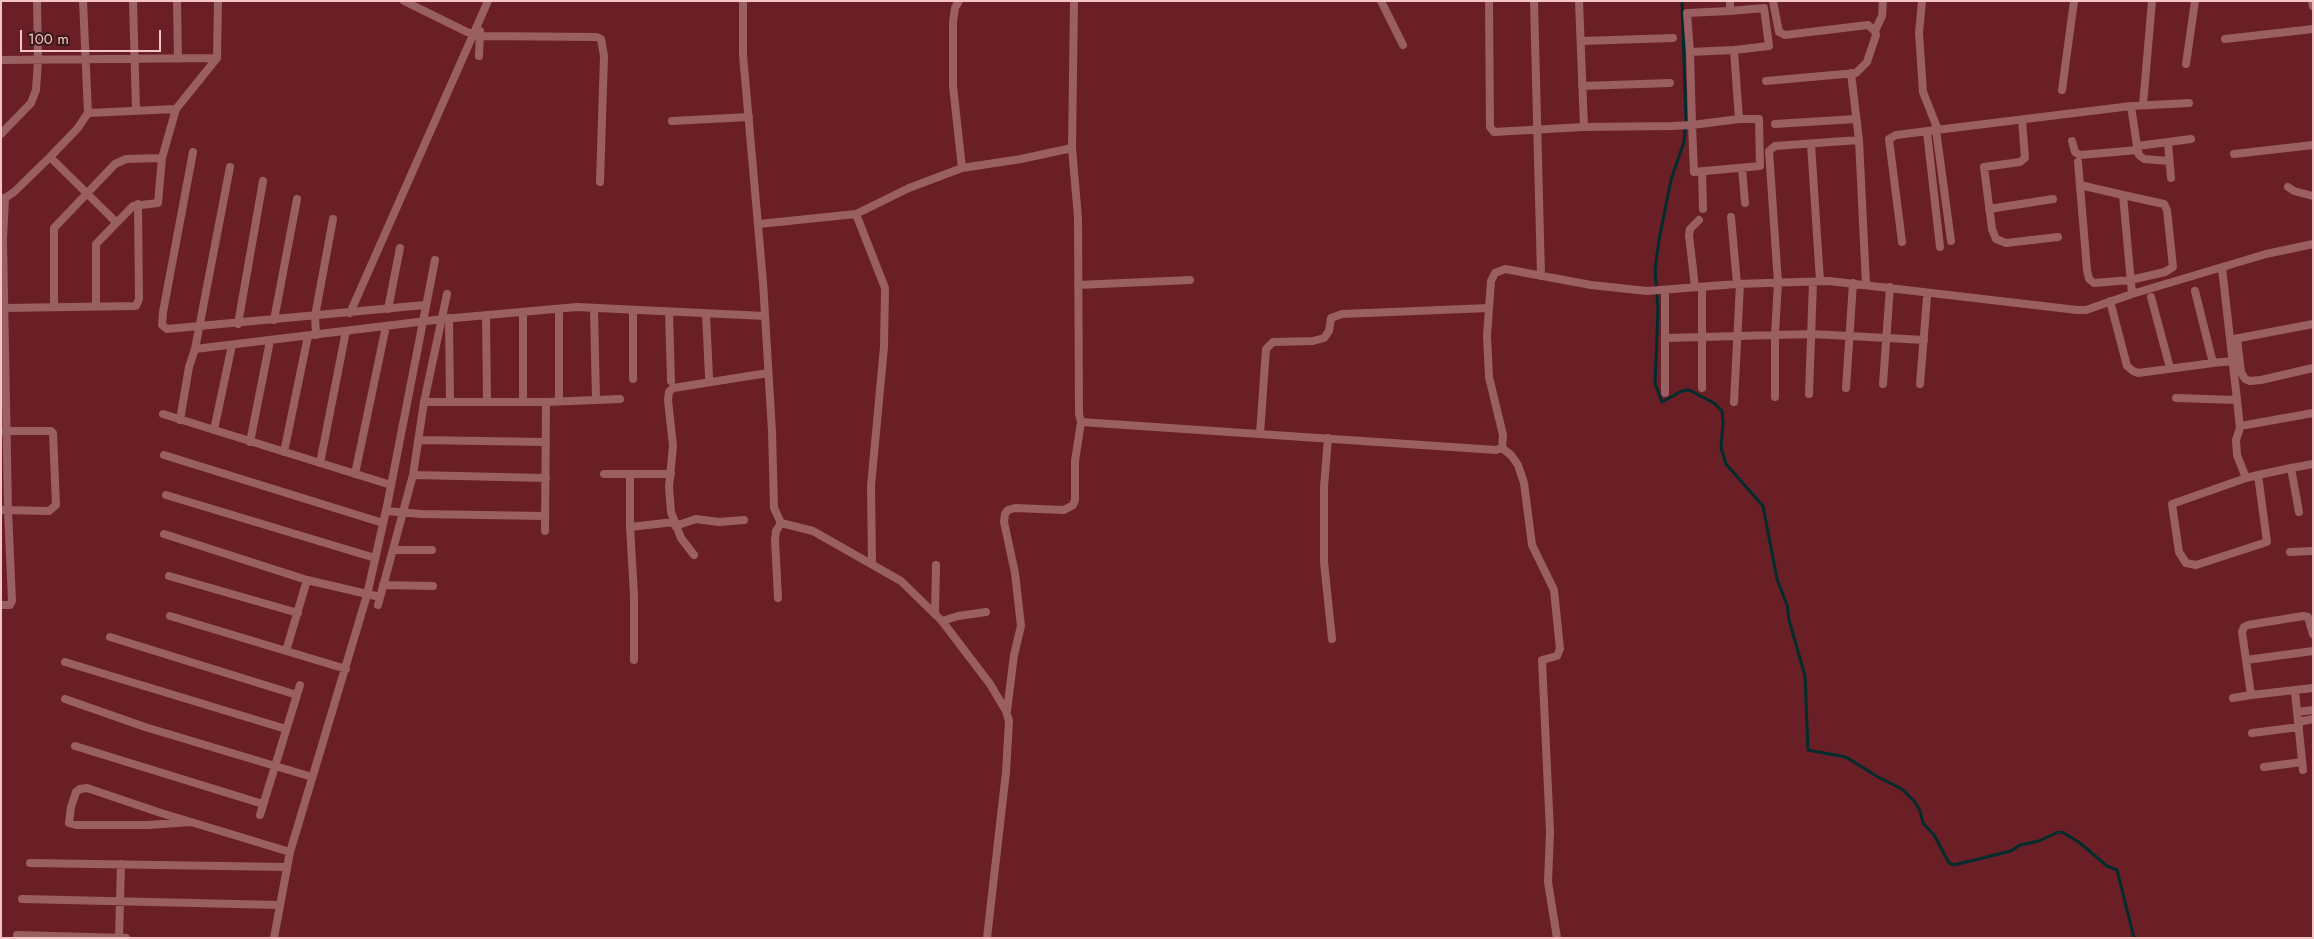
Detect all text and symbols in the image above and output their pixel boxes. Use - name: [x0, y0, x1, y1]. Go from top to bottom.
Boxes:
- scale bar: [22, 20, 164, 52]
- text: 100 m: [28, 28, 69, 50]

